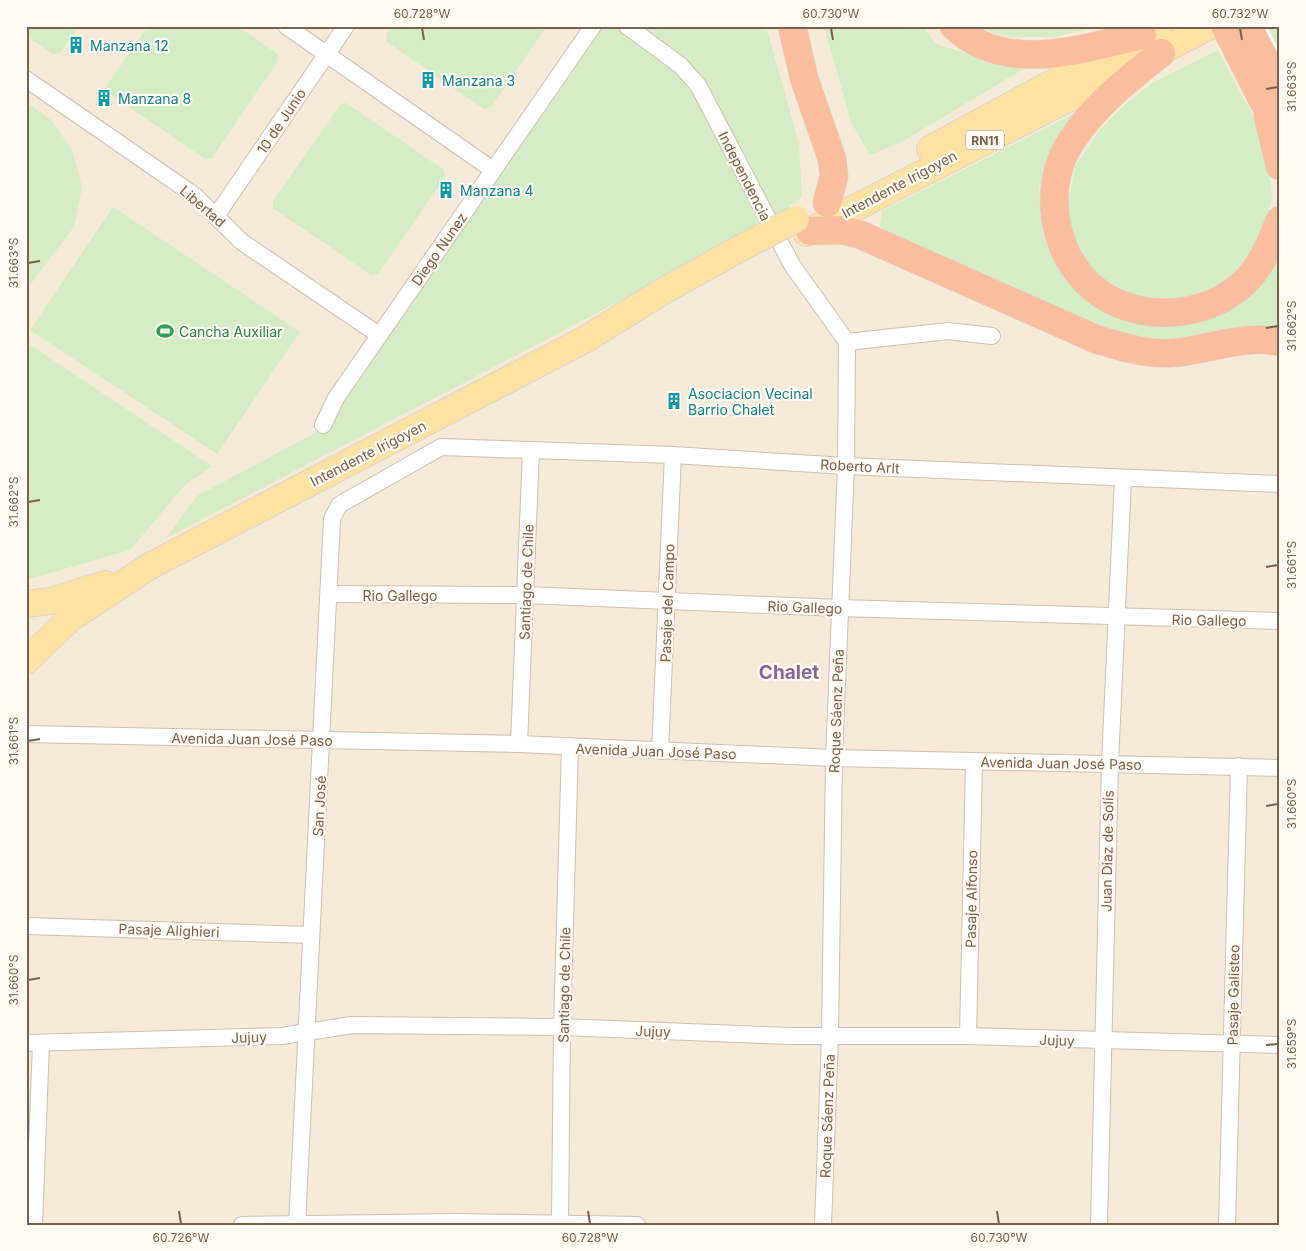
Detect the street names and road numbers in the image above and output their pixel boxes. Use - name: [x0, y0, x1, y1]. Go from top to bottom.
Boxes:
- street label: 10 de Junio: [253, 85, 309, 157]
- street label: Independencia: [715, 128, 775, 224]
- road number: RN11: [966, 130, 1004, 150]
- street label: Intendente Irigoyen: [839, 146, 959, 222]
- street label: Libertad: [177, 182, 229, 230]
- street label: Diego Nunez: [408, 209, 470, 289]
- street label: Intendente Irigoyen: [307, 416, 429, 490]
- street label: Roberto Arlt: [820, 455, 901, 477]
- street label: Santiago de Chile: [515, 524, 537, 640]
- street label: Pasaje del Campo: [656, 543, 678, 663]
- street label: Rio Gallego: [363, 587, 437, 604]
- street label: Rio Gallego: [767, 597, 843, 617]
- street label: Rio Gallego: [1171, 611, 1247, 629]
- street label: Roque Sáenz Peña: [825, 649, 847, 773]
- street label: Avenida Juan José Paso: [171, 729, 333, 749]
- street label: Avenida Juan José Paso: [575, 740, 737, 762]
- street label: Avenida Juan José Paso: [980, 753, 1142, 773]
- street label: San José: [309, 775, 329, 837]
- street label: Juan Díaz de Solís: [1097, 790, 1117, 912]
- street label: Pasaje Alfonso: [962, 850, 980, 948]
- street label: Pasaje Alighieri: [118, 920, 220, 940]
- street label: Santiago de Chile: [554, 927, 574, 1043]
- street label: Pasaje Galisteo: [1224, 944, 1242, 1046]
- street label: Jujuy: [635, 1022, 671, 1040]
- street label: Jujuy: [231, 1028, 267, 1046]
- street label: Jujuy: [1039, 1031, 1075, 1049]
- street label: Roque Sáenz Peña: [816, 1054, 838, 1178]

